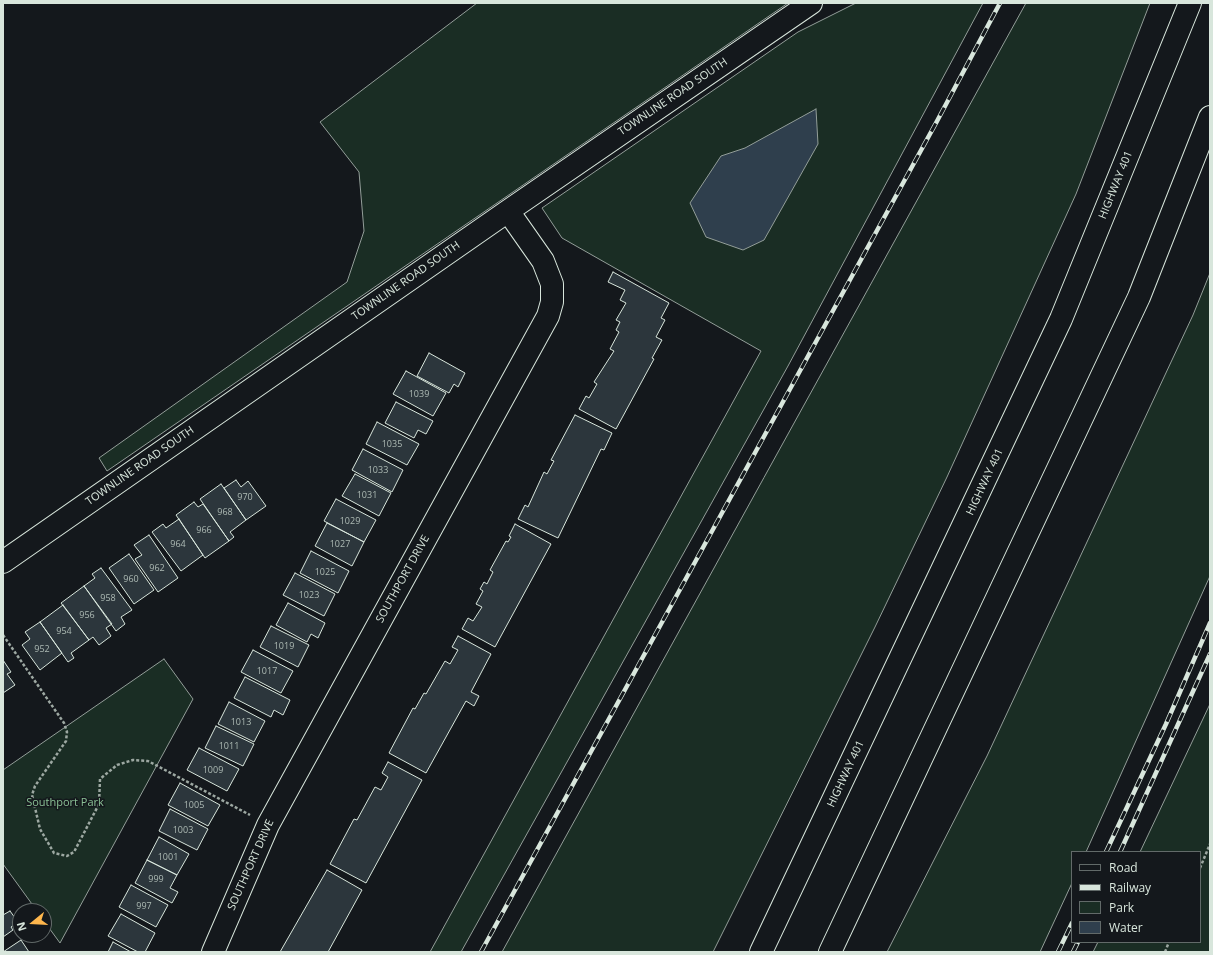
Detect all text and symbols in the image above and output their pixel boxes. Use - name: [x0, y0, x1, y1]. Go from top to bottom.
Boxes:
- street label: TOWNLINE ROAD SOUTH: [616, 55, 730, 139]
- street label: HIGHWAY 401: [1096, 149, 1136, 221]
- street label: TOWNLINE ROAD SOUTH: [349, 239, 463, 323]
- house number: 1039: [409, 389, 429, 399]
- street label: TOWNLINE ROAD SOUTH: [83, 424, 197, 508]
- house number: 1035: [382, 439, 402, 449]
- street label: HIGHWAY 401: [964, 446, 1006, 518]
- house number: 1033: [368, 465, 388, 475]
- house number: 1031: [357, 490, 377, 500]
- house number: 970: [237, 492, 253, 502]
- house number: 968: [217, 507, 233, 517]
- house number: 1029: [340, 516, 360, 526]
- house number: 966: [196, 525, 212, 535]
- street label: SOUTHPORT DRIVE: [373, 533, 433, 625]
- house number: 964: [170, 539, 186, 549]
- house number: 1027: [330, 539, 350, 549]
- house number: 962: [149, 563, 165, 573]
- house number: 1025: [315, 567, 335, 577]
- house number: 960: [123, 574, 139, 584]
- house number: 1023: [299, 590, 319, 600]
- house number: 958: [100, 593, 116, 603]
- house number: 956: [79, 610, 95, 620]
- house number: 954: [56, 626, 72, 636]
- house number: 1019: [274, 641, 294, 651]
- house number: 952: [34, 644, 50, 654]
- house number: 1017: [257, 666, 277, 676]
- house number: 1013: [231, 717, 251, 727]
- street label: HIGHWAY 401: [825, 738, 867, 810]
- house number: 1011: [219, 741, 239, 751]
- house number: 1009: [203, 765, 223, 775]
- park label: Southport Park: [26, 796, 104, 810]
- house number: 1005: [184, 800, 204, 810]
- street label: SOUTHPORT DRIVE: [225, 817, 277, 913]
- house number: 1003: [173, 825, 193, 835]
- legend: [1071, 851, 1201, 943]
- house number: 1001: [158, 852, 178, 862]
- text: Road: [1109, 859, 1138, 876]
- house number: 999: [148, 874, 164, 884]
- text: Railway: [1109, 879, 1151, 896]
- text: Park: [1109, 899, 1134, 916]
- house number: 997: [136, 901, 152, 911]
- north arrow: [12, 903, 52, 943]
- text: Water: [1109, 919, 1143, 936]
- text: N: [13, 920, 30, 933]

